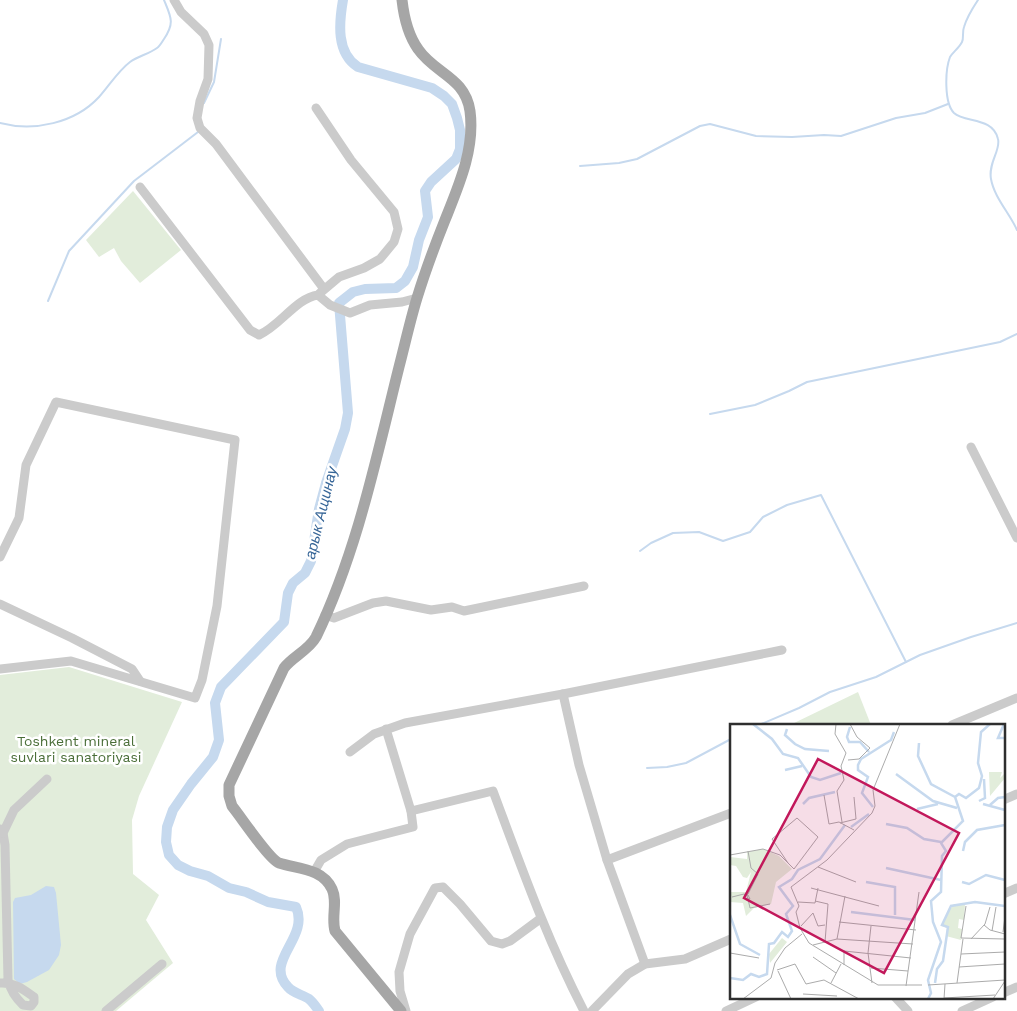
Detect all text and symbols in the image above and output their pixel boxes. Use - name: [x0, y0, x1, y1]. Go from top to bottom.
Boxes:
- water label: арык Ащинау: [301, 463, 342, 561]
- inset map: [730, 724, 1004, 998]
- park label: Toshkent mineral suvlari sanatoriyasi: [10, 733, 142, 765]

